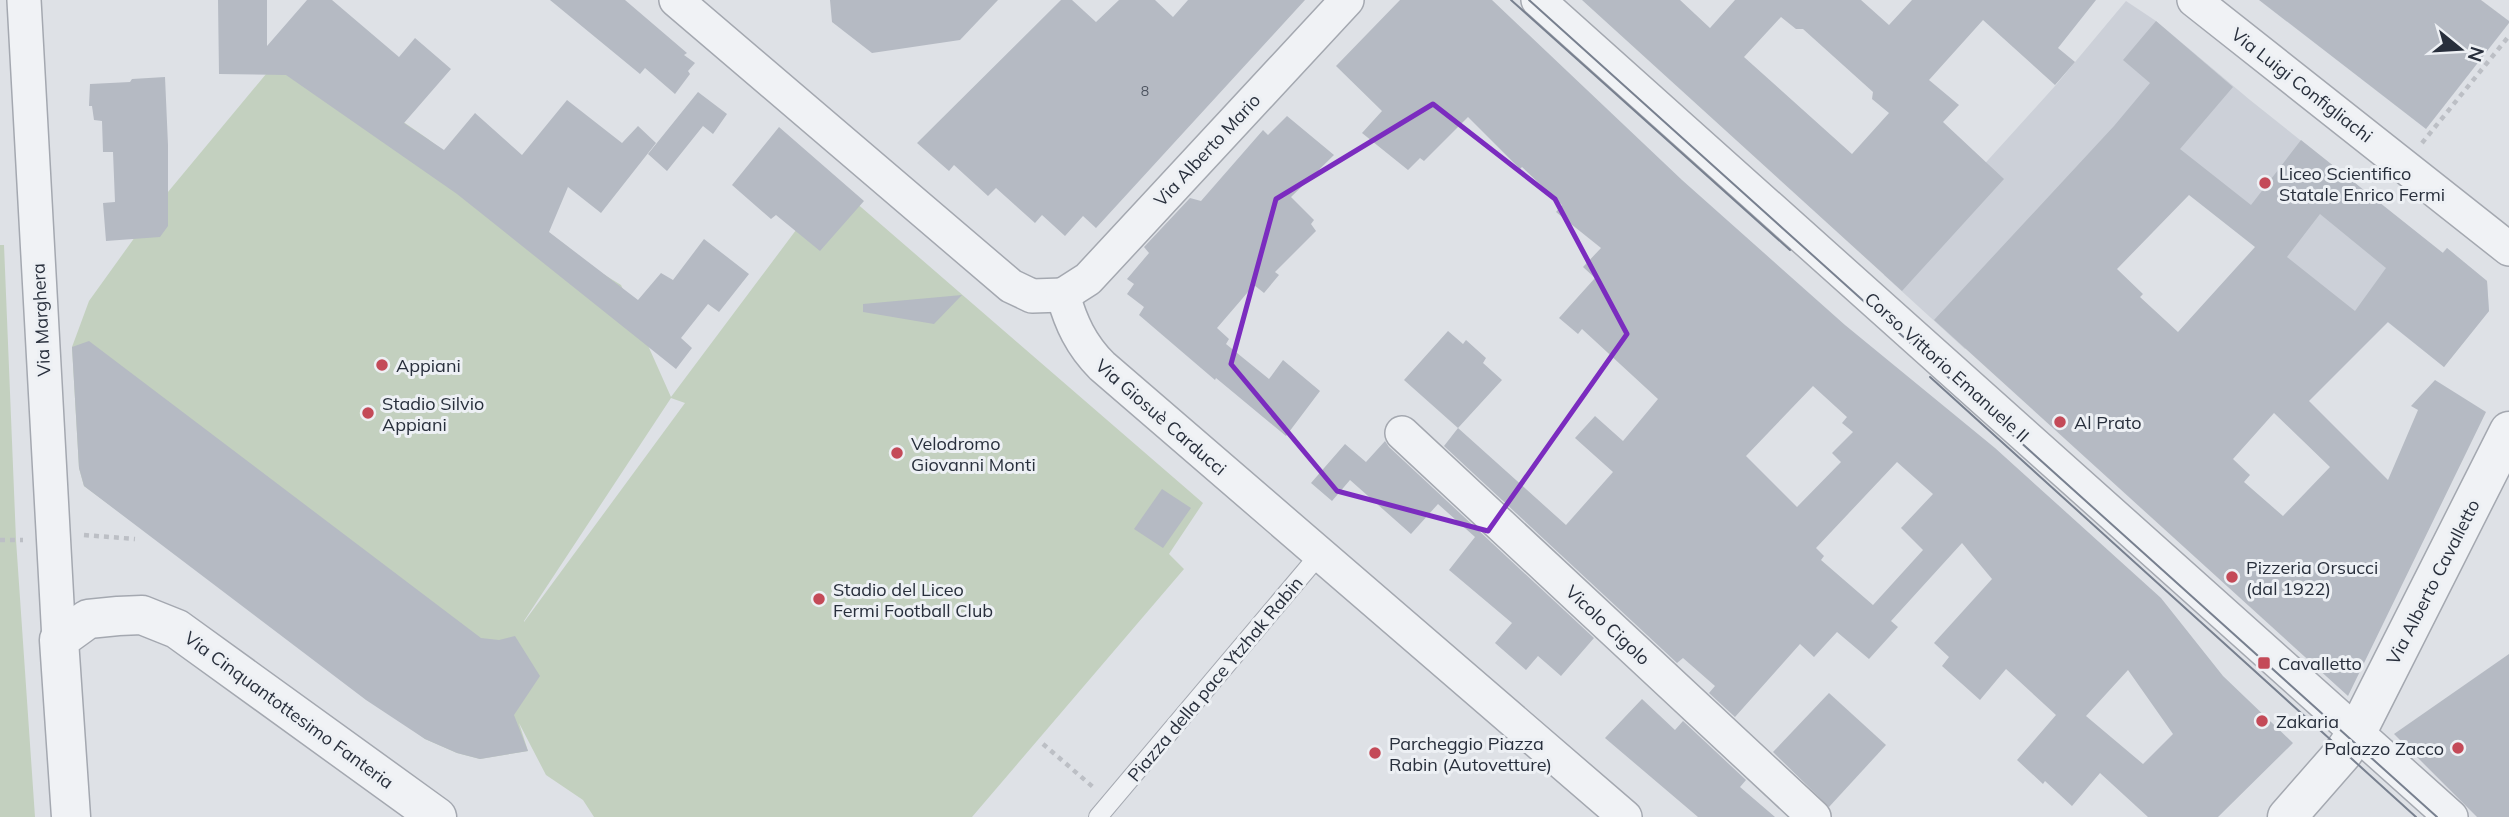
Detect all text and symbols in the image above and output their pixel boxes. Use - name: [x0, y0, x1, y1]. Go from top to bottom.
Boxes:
- north arrow: [2425, 14, 2495, 84]
- street label: Via Luigi Configliachi: [2227, 23, 2377, 147]
- text: N: [2463, 44, 2490, 65]
- house number: 8: [1141, 82, 1149, 100]
- street label: Via Alberto Mario: [1149, 89, 1265, 211]
- place label: Liceo Scientifico Statale Enrico Fermi: [2279, 162, 2445, 206]
- marker: Liceo Scientifico Statale Enrico Fermi: [2257, 175, 2273, 191]
- street label: Via Marghera: [27, 263, 55, 377]
- street label: Corso Vittorio Emanuele II: [1860, 287, 2034, 447]
- place label: Appiani: [396, 354, 461, 377]
- street label: Via Giosuè Carducci: [1091, 354, 1231, 480]
- marker: Appiani: [374, 357, 390, 373]
- place label: Stadio Silvio Appiani: [382, 392, 484, 436]
- marker: Stadio Silvio Appiani: [360, 405, 376, 421]
- place label: Al Prato: [2074, 411, 2141, 434]
- marker: Al Prato: [2052, 414, 2068, 430]
- place label: Velodromo Giovanni Monti: [911, 432, 1036, 476]
- marker: Velodromo Giovanni Monti: [889, 445, 905, 461]
- street label: Via Alberto Cavalletto: [2381, 495, 2485, 669]
- place label: Pizzeria Orsucci (dal 1922): [2246, 556, 2378, 600]
- marker: Pizzeria Orsucci (dal 1922): [2224, 569, 2240, 585]
- street label: Piazza della pace Ytzhak Rabin: [1122, 572, 1308, 786]
- place label: Stadio del Liceo Fermi Football Club: [833, 578, 993, 622]
- street label: Vicolo Cigolo: [1561, 580, 1655, 670]
- marker: Stadio del Liceo Fermi Football Club: [811, 591, 827, 607]
- street label: Via Cinquantottesimo Fanteria: [180, 626, 398, 794]
- place label: Cavalletto: [2278, 652, 2362, 675]
- marker: Cavalletto: [2256, 655, 2272, 671]
- place label: Zakaria: [2276, 710, 2339, 733]
- marker: Zakaria: [2254, 713, 2270, 729]
- place label: Parcheggio Piazza Rabin (Autovetture): [1389, 732, 1552, 776]
- place label: Palazzo Zacco: [2324, 737, 2444, 760]
- marker: Palazzo Zacco: [2450, 740, 2466, 756]
- marker: Parcheggio Piazza Rabin (Autovetture): [1367, 745, 1383, 761]

